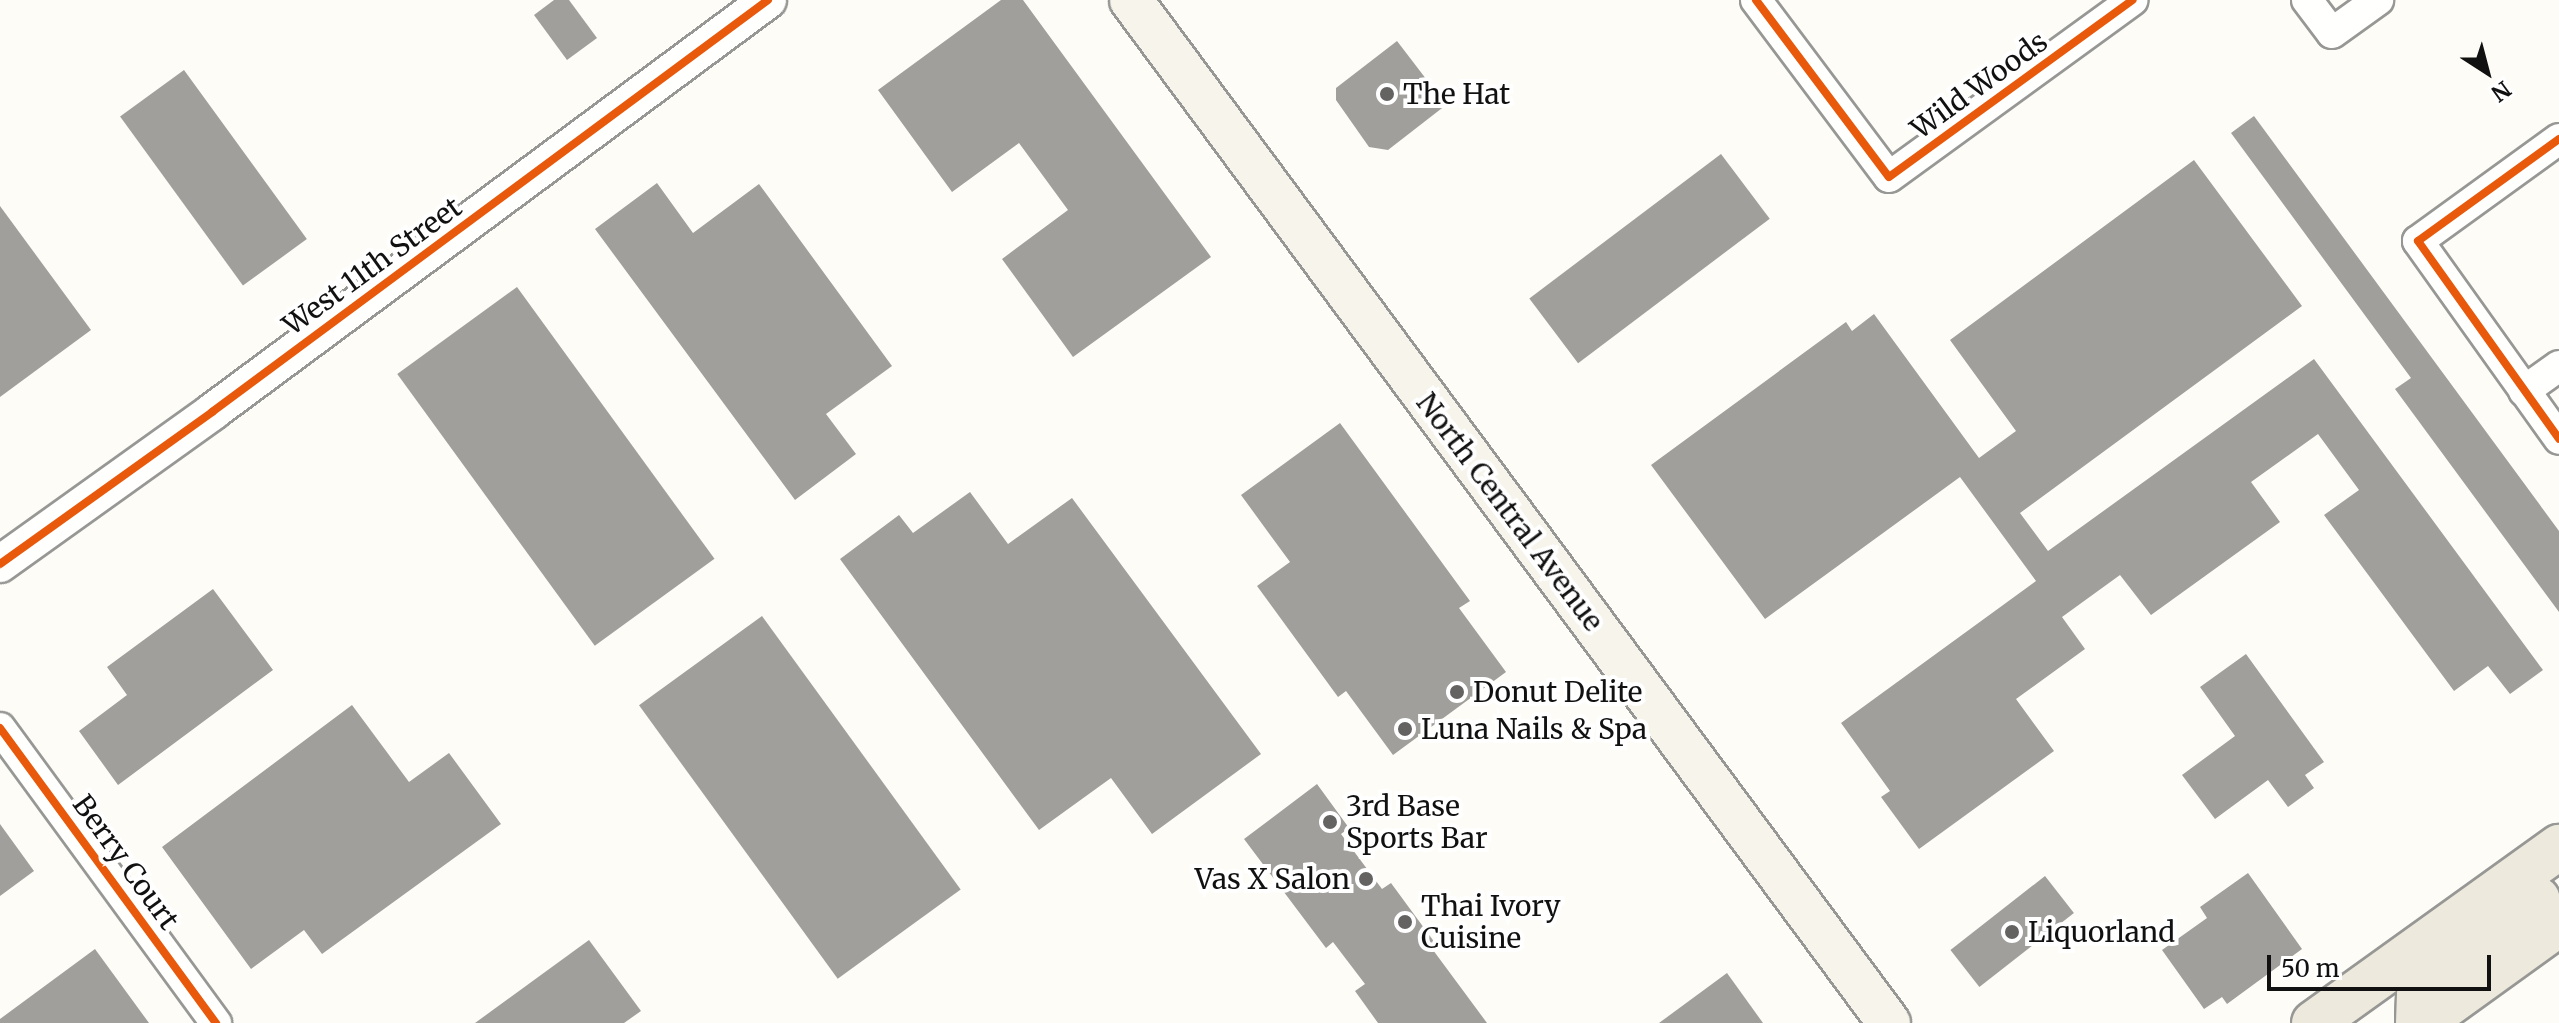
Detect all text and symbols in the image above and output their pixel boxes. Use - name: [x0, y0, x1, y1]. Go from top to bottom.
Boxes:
- street label: Wild Woods: [1904, 24, 2054, 146]
- north arrow: [2447, 32, 2527, 112]
- text: N: [2486, 75, 2516, 108]
- place label: The Hat: [1403, 77, 1510, 111]
- marker: The Hat: [1378, 85, 1396, 103]
- street label: West 11th Street: [276, 190, 468, 342]
- street label: North Central Avenue: [1410, 386, 1610, 638]
- place label: Donut Delite: [1473, 675, 1642, 709]
- marker: Donut Delite: [1448, 683, 1466, 701]
- place label: Luna Nails & Spa: [1421, 712, 1647, 746]
- marker: Luna Nails & Spa: [1396, 720, 1414, 738]
- street label: Berry Court: [66, 788, 186, 936]
- place label: 3rd Base Sports Bar: [1346, 789, 1488, 855]
- marker: 3rd Base Sports Bar: [1321, 813, 1339, 831]
- place label: Vas X Salon: [1195, 862, 1350, 896]
- marker: Vas X Salon: [1357, 870, 1375, 888]
- place label: Thai Ivory Cuisine: [1421, 889, 1561, 955]
- marker: Thai Ivory Cuisine: [1396, 913, 1414, 931]
- place label: Liquorland: [2028, 915, 2175, 949]
- marker: Liquorland: [2003, 923, 2021, 941]
- scale bar: [2271, 939, 2495, 989]
- text: 50 m: [2281, 953, 2340, 984]

